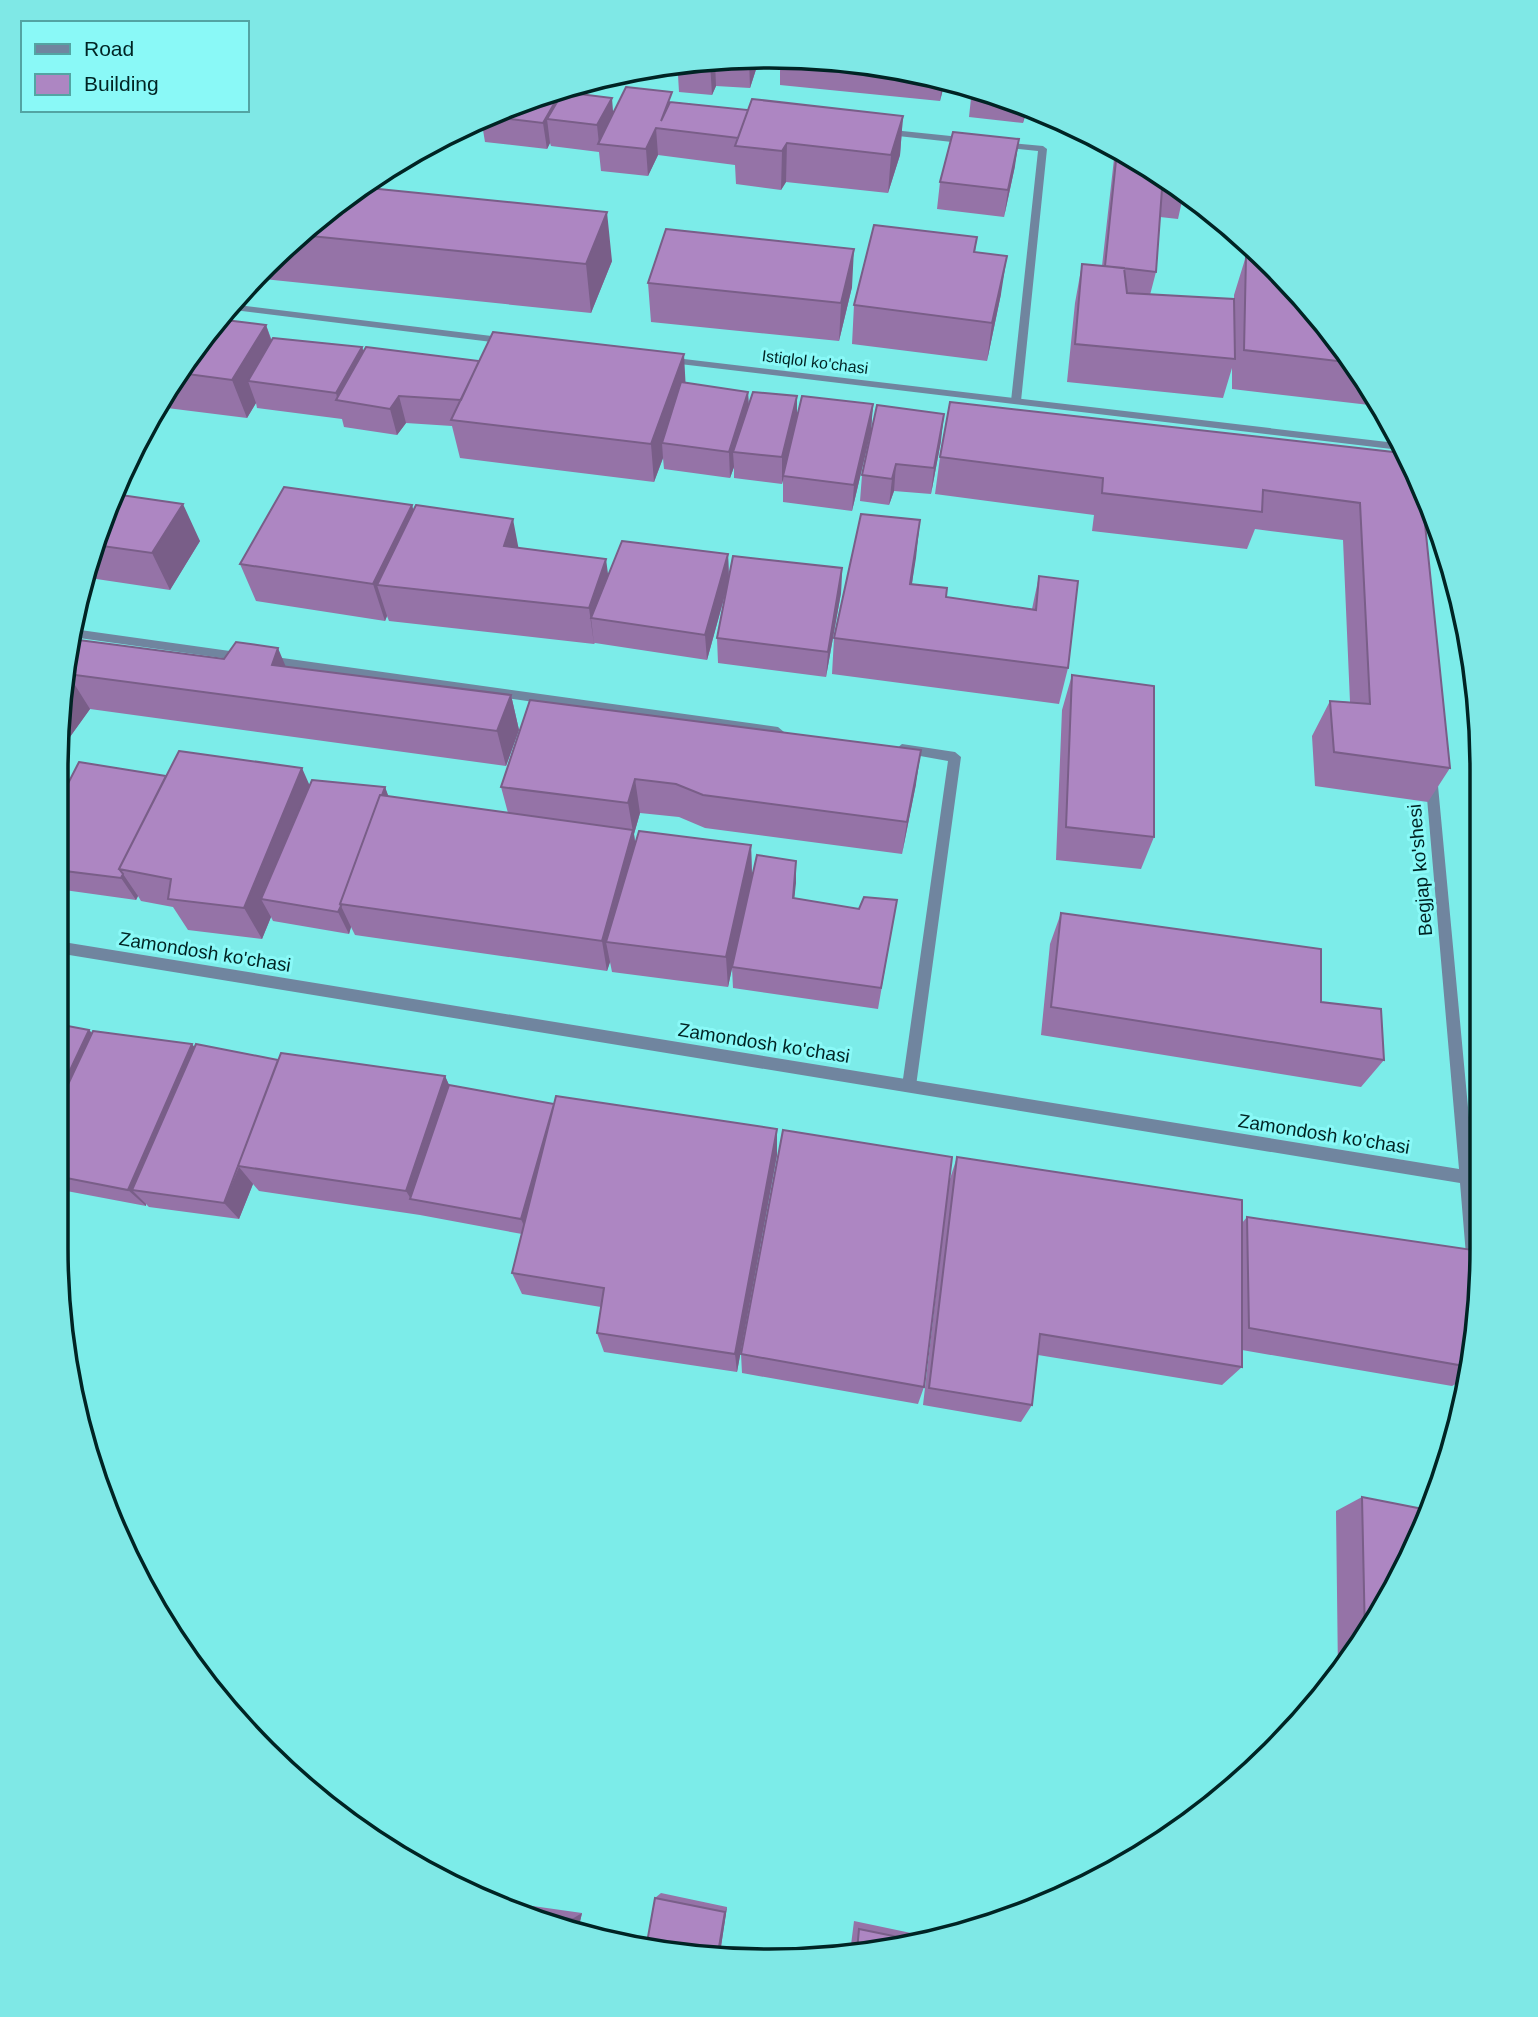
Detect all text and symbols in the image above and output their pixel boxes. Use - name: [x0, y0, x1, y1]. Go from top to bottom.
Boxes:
- legend: [21, 21, 248, 112]
- text: Road: [84, 37, 134, 60]
- text: Building: [84, 72, 159, 95]
- street label: Istiqlol ko'chasi: [761, 347, 869, 377]
- street label: Begjap ko'shesi: [1404, 803, 1436, 937]
- street label: Zamondosh ko'chasi: [118, 928, 292, 976]
- street label: Zamondosh ko'chasi: [677, 1019, 851, 1067]
- street label: Zamondosh ko'chasi: [1237, 1110, 1411, 1158]

